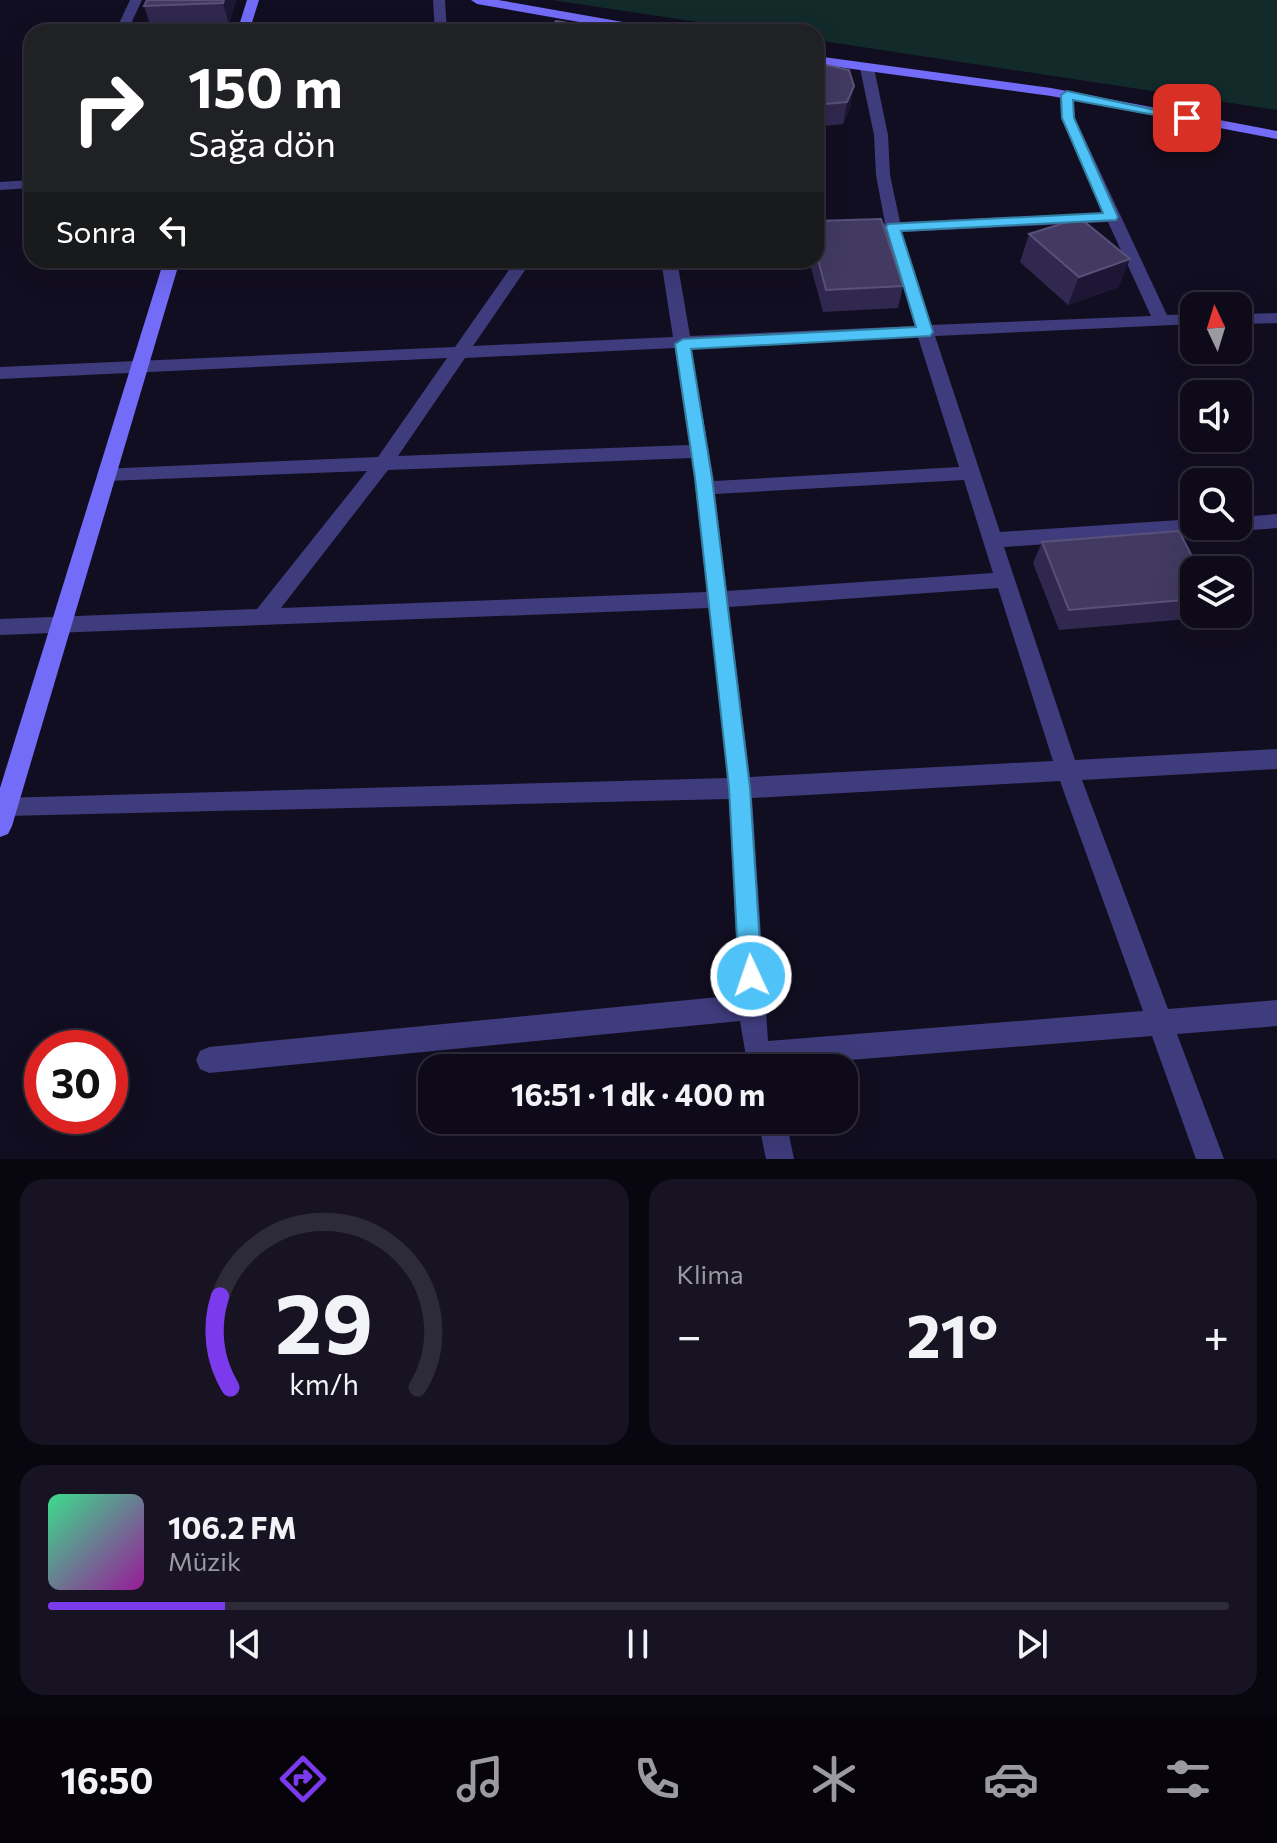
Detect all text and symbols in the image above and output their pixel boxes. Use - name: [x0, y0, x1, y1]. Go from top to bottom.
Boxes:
- text: 150 m: [188, 51, 343, 120]
- icon: right: [56, 56, 160, 160]
- pin: [1153, 84, 1221, 152]
- icon: arrive: [1165, 96, 1209, 140]
- text: Sağa dön: [188, 120, 336, 164]
- icon: left: [152, 208, 196, 252]
- text: Sonra: [56, 212, 136, 249]
- north arrow: [1180, 292, 1252, 364]
- map controls: [1180, 292, 1252, 628]
- button: sound: [1180, 380, 1252, 452]
- button: search: [1180, 468, 1252, 540]
- button: layers: [1180, 556, 1252, 628]
- position arrow: [709, 934, 793, 1018]
- speed limit sign: 30: [24, 1030, 128, 1134]
- text: 16:51 · 1 dk · 400 m: [511, 1075, 765, 1112]
- text: Klima: [677, 1258, 744, 1289]
- text: 29: [275, 1269, 373, 1371]
- text: 21°: [906, 1297, 998, 1370]
- text: −: [677, 1307, 702, 1361]
- text: +: [1203, 1307, 1229, 1361]
- text: km/h: [289, 1366, 359, 1401]
- text: 106.2 FM: [168, 1508, 297, 1545]
- text: Müzik: [168, 1545, 241, 1576]
- icon: previous: [223, 1622, 267, 1666]
- icon: pause: [616, 1622, 660, 1666]
- icon: next: [1010, 1622, 1054, 1666]
- icon: directions: [275, 1751, 331, 1807]
- icon: music: [452, 1751, 508, 1807]
- icon: phone: [629, 1751, 685, 1807]
- icon: climate: [806, 1751, 862, 1807]
- icon: car: [983, 1751, 1039, 1807]
- icon: filters: [1160, 1751, 1216, 1807]
- text: 16:50: [61, 1757, 154, 1801]

